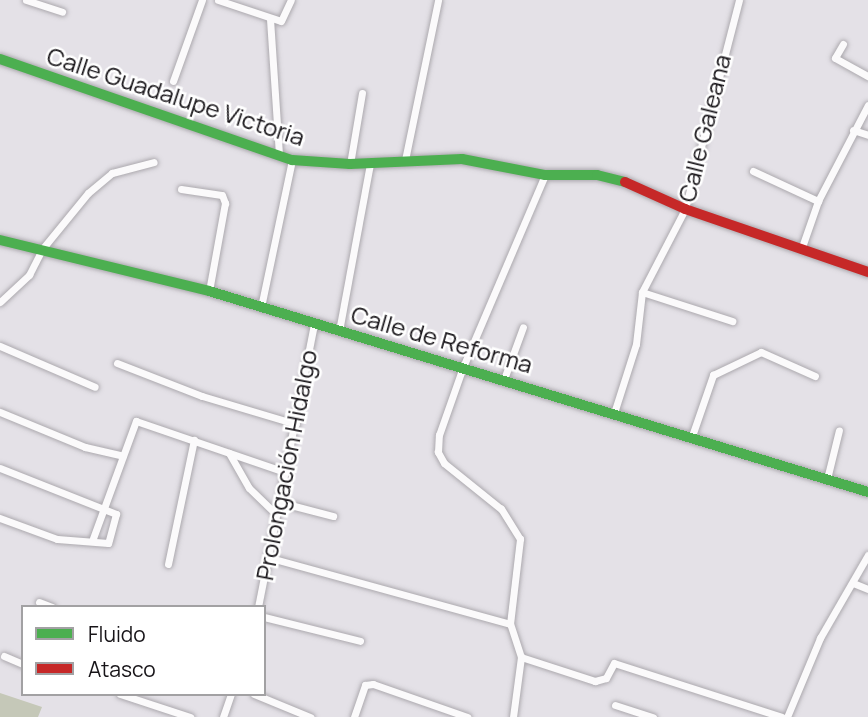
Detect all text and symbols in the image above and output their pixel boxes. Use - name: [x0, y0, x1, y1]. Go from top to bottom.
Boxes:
- street label: Calle Guadalupe Victoria: [43, 41, 309, 151]
- street label: Calle Galeana: [672, 51, 736, 205]
- street label: Calle de Reforma: [348, 299, 536, 379]
- street label: Prolongación Hidalgo: [250, 347, 322, 583]
- legend: [21, 605, 266, 696]
- text: Fluido: [88, 620, 146, 648]
- text: Atasco: [88, 655, 156, 683]

